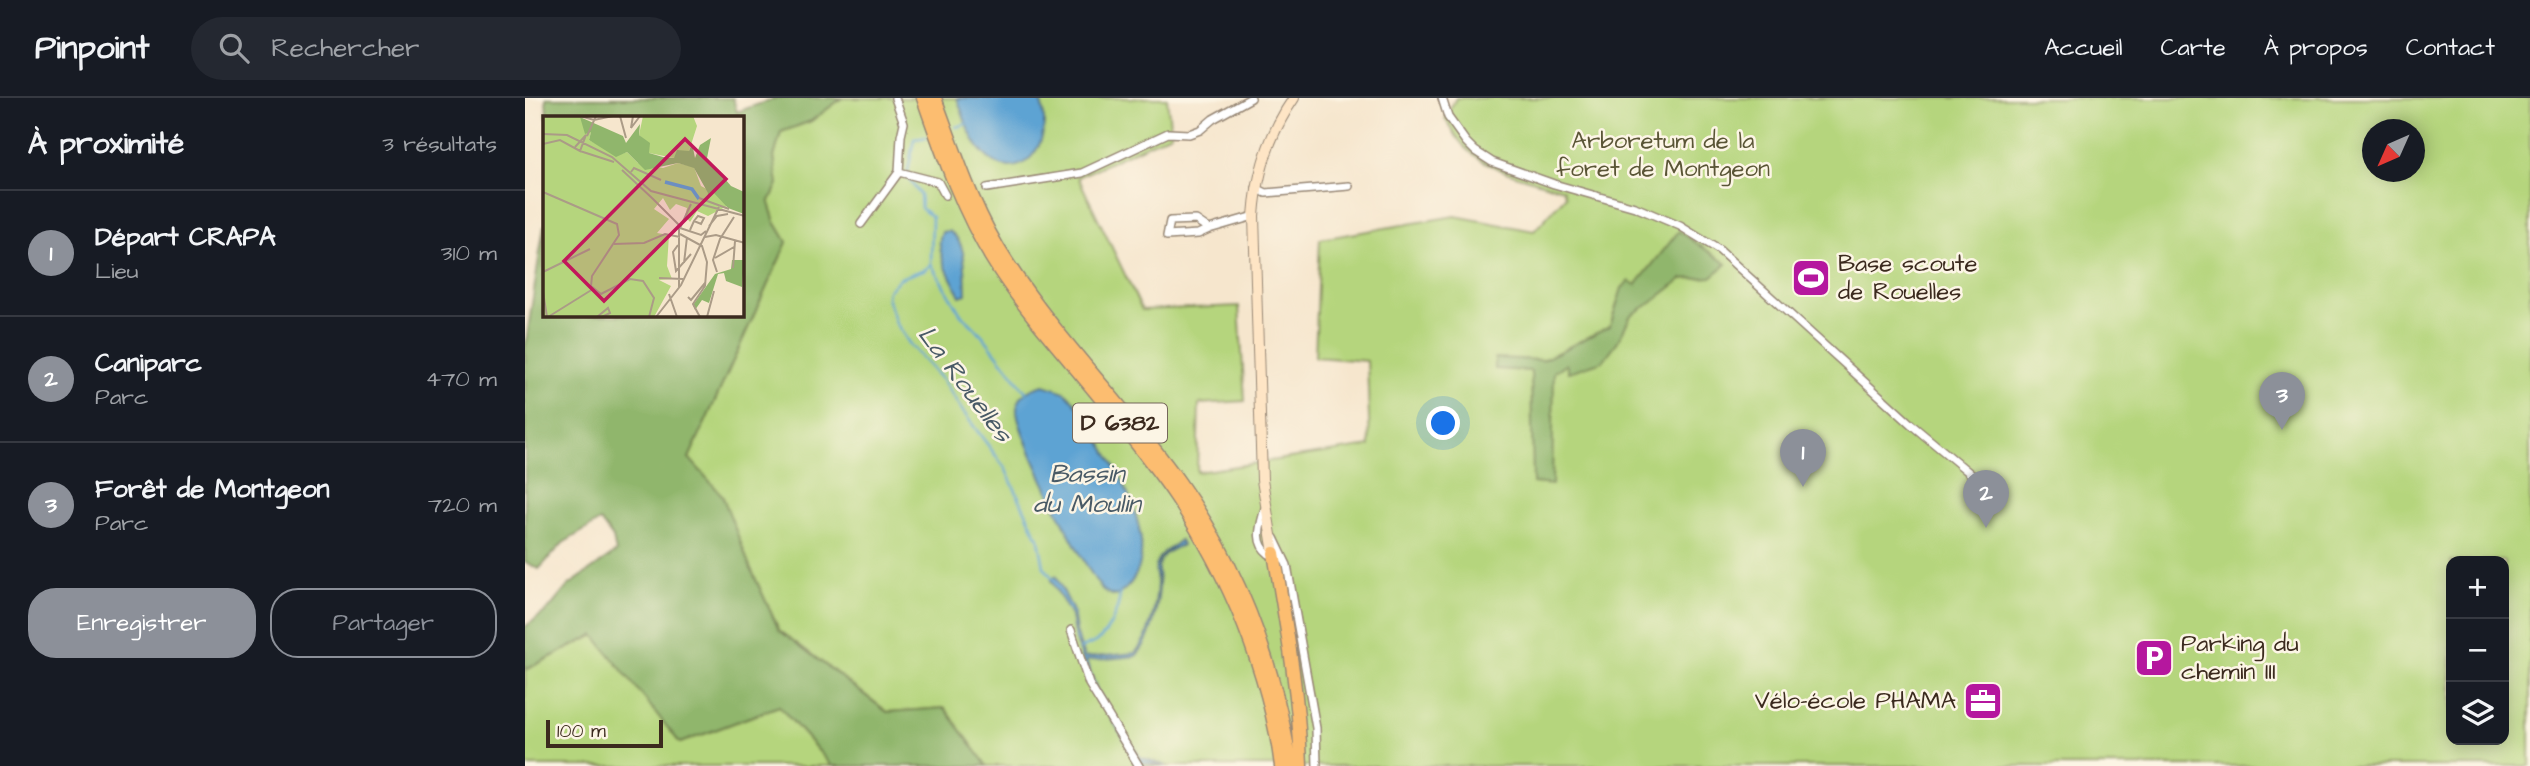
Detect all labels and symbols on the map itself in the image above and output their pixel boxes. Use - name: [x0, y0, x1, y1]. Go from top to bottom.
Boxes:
- inset map: [543, 116, 744, 317]
- north arrow: [2362, 119, 2425, 182]
- park label: Arboretum de la foret de Montgeon: [1556, 124, 1770, 187]
- place label: Base scoute de Rouelles: [1838, 247, 1978, 309]
- sports icon: Base scoute de Rouelles: [1790, 257, 1832, 299]
- water label: La Rouelles: [909, 318, 1022, 451]
- pin: 3: [2259, 372, 2305, 430]
- road number: D 6382: [1073, 404, 1167, 442]
- your location: [1426, 406, 1460, 440]
- pin: 1: [1780, 429, 1826, 487]
- water label: Bassin du Moulin: [1033, 456, 1143, 522]
- pin: 2: [1963, 470, 2009, 528]
- place label: Parking du chemin III: [2181, 627, 2299, 689]
- parking icon: Parking du chemin III: [2133, 637, 2175, 679]
- office icon: Vélo-école PHAMA: [1962, 680, 2004, 722]
- place label: Vélo-école PHAMA: [1755, 684, 1956, 718]
- scale bar: [546, 717, 663, 749]

